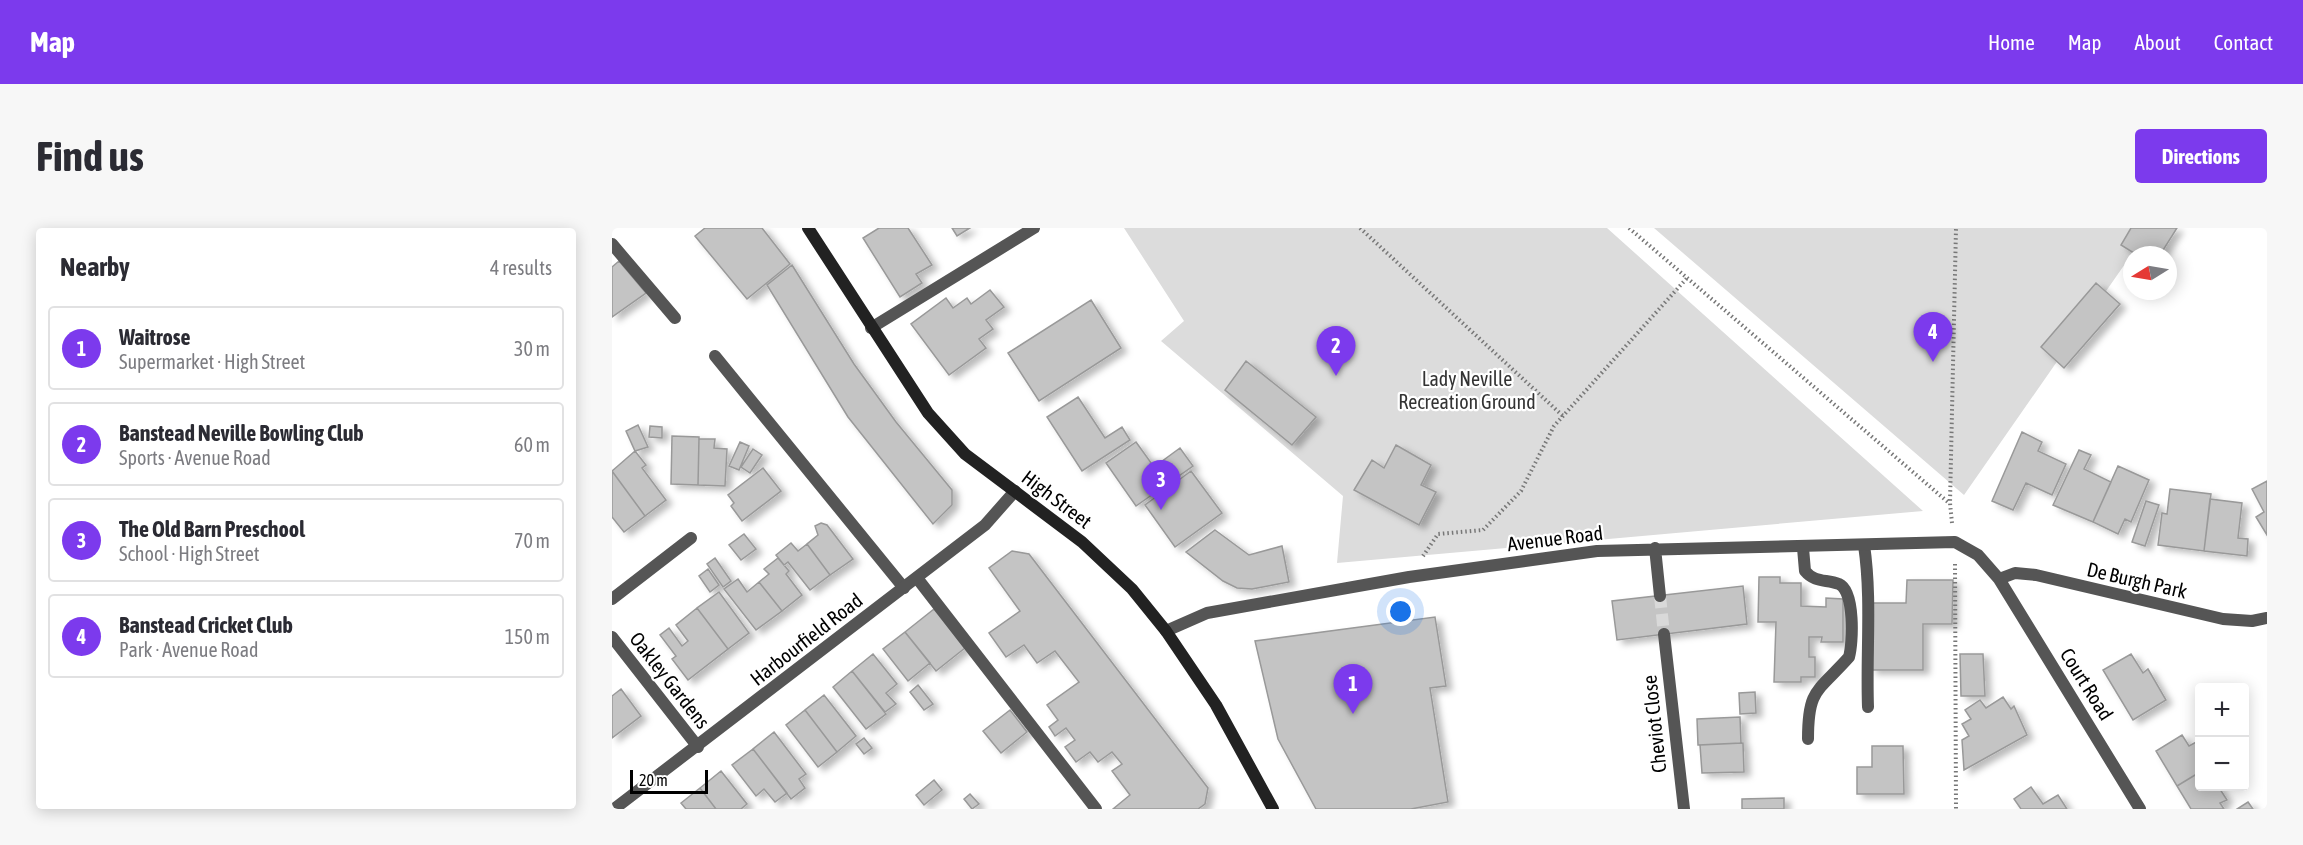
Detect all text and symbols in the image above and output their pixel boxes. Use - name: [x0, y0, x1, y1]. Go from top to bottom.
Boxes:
- text: Map: [30, 26, 75, 58]
- text: Home: [1988, 30, 2035, 54]
- text: Map: [2068, 30, 2102, 54]
- text: About: [2135, 30, 2181, 54]
- text: Contact: [2214, 30, 2273, 54]
- button: Directions: [2135, 129, 2267, 183]
- text: Find us: [36, 132, 144, 180]
- north arrow: [2123, 246, 2177, 300]
- text: Nearby: [60, 252, 130, 282]
- text: 4 results: [490, 256, 552, 279]
- pin: 4: [1914, 312, 1952, 362]
- text: Waitrose: [119, 324, 191, 350]
- pin: 2: [1316, 326, 1356, 376]
- text: 1: [77, 337, 86, 360]
- text: 30 m: [514, 337, 550, 360]
- text: Supermarket · High Street: [119, 350, 305, 373]
- park label: Lady Neville Recreation Ground: [1398, 367, 1536, 413]
- text: Banstead Neville Bowling Club: [119, 420, 364, 446]
- text: 2: [77, 433, 86, 456]
- text: 60 m: [514, 433, 550, 456]
- text: Sports · Avenue Road: [119, 446, 271, 469]
- pin: 3: [1142, 460, 1180, 510]
- street label: High Street: [1018, 465, 1097, 533]
- text: The Old Barn Preschool: [119, 516, 305, 542]
- street label: Avenue Road: [1506, 521, 1604, 555]
- text: 3: [77, 529, 86, 552]
- text: 70 m: [514, 529, 550, 552]
- text: School · High Street: [119, 542, 260, 565]
- street label: De Burgh Park: [2085, 557, 2189, 603]
- street label: Harbourfield Road: [745, 588, 867, 690]
- your location: [1386, 597, 1415, 626]
- text: Banstead Cricket Club: [119, 612, 293, 638]
- text: 4: [77, 625, 86, 648]
- text: 150 m: [505, 625, 550, 648]
- street label: Oakley Gardens: [625, 627, 715, 733]
- text: Park · Avenue Road: [119, 638, 258, 661]
- street label: Court Road: [2056, 644, 2118, 724]
- pin: 1: [1334, 664, 1372, 714]
- street label: Cheviot Close: [1637, 674, 1671, 774]
- map controls: [2195, 683, 2249, 791]
- button: +: [2195, 683, 2249, 737]
- button: −: [2195, 737, 2249, 791]
- scale bar: [630, 767, 708, 794]
- text: 20 m: [639, 771, 668, 789]

